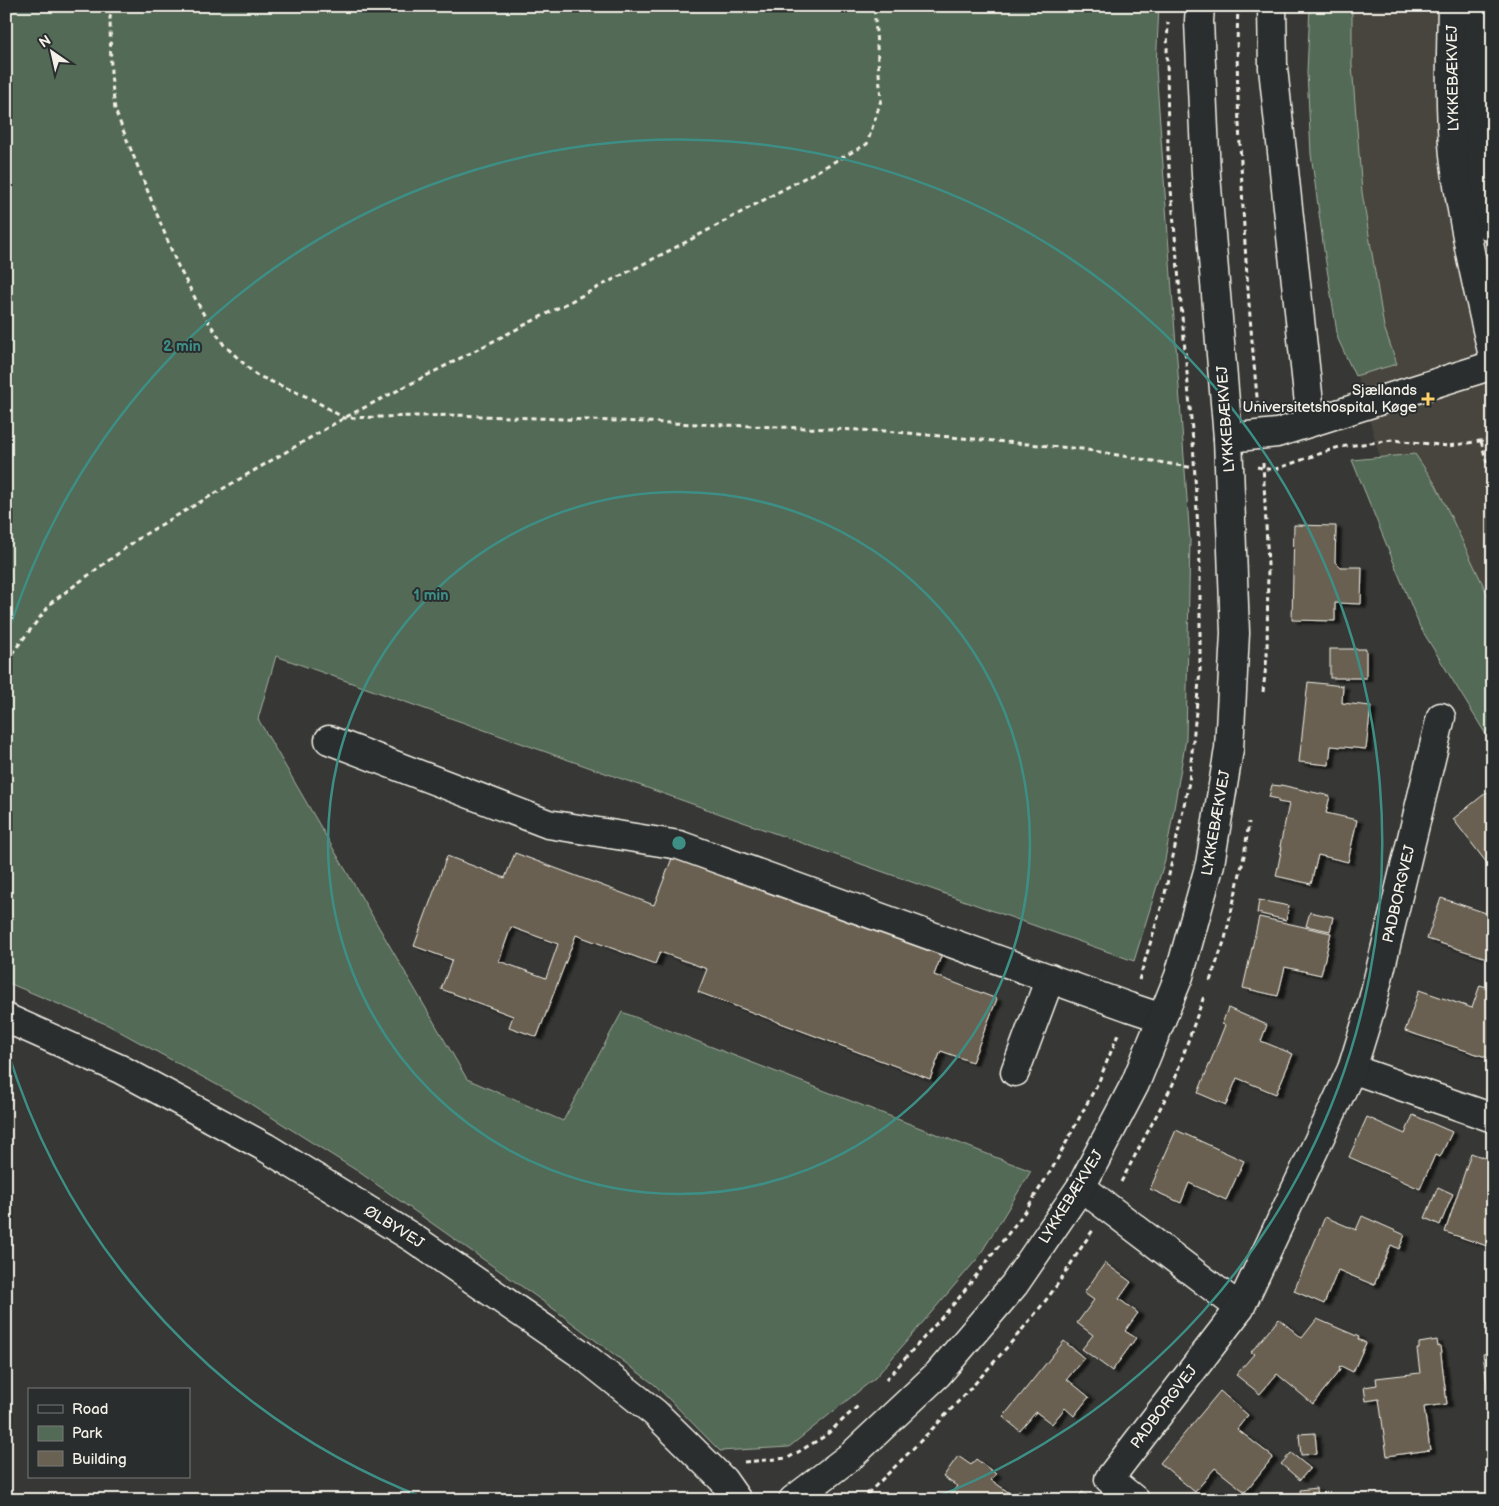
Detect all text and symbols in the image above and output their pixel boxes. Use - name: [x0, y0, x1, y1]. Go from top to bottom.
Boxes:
- street label: LYKKEBÆKVEJ: [1443, 24, 1463, 131]
- north arrow: [28, 28, 78, 78]
- text: N: [36, 32, 54, 52]
- text: 2 min: [163, 337, 201, 356]
- street label: LYKKEBÆKVEJ: [1213, 364, 1239, 473]
- place label: Sjællands Universitetshospital, Køge: [1243, 381, 1418, 417]
- marker: Sjællands Universitetshospital, Køge: [1421, 392, 1435, 406]
- text: 1 min: [413, 586, 449, 605]
- street label: LYKKEBÆKVEJ: [1197, 768, 1235, 877]
- centre of rings: [670, 834, 688, 852]
- street label: PADBORGVEJ: [1379, 843, 1420, 945]
- street label: LYKKEBÆKVEJ: [1035, 1146, 1108, 1247]
- street label: ØLBYVEJ: [361, 1201, 428, 1253]
- street label: PADBORGVEJ: [1127, 1361, 1202, 1452]
- legend: [28, 1388, 190, 1478]
- text: Road: [72, 1400, 108, 1419]
- text: Park: [72, 1424, 103, 1443]
- text: Building: [72, 1450, 127, 1469]

